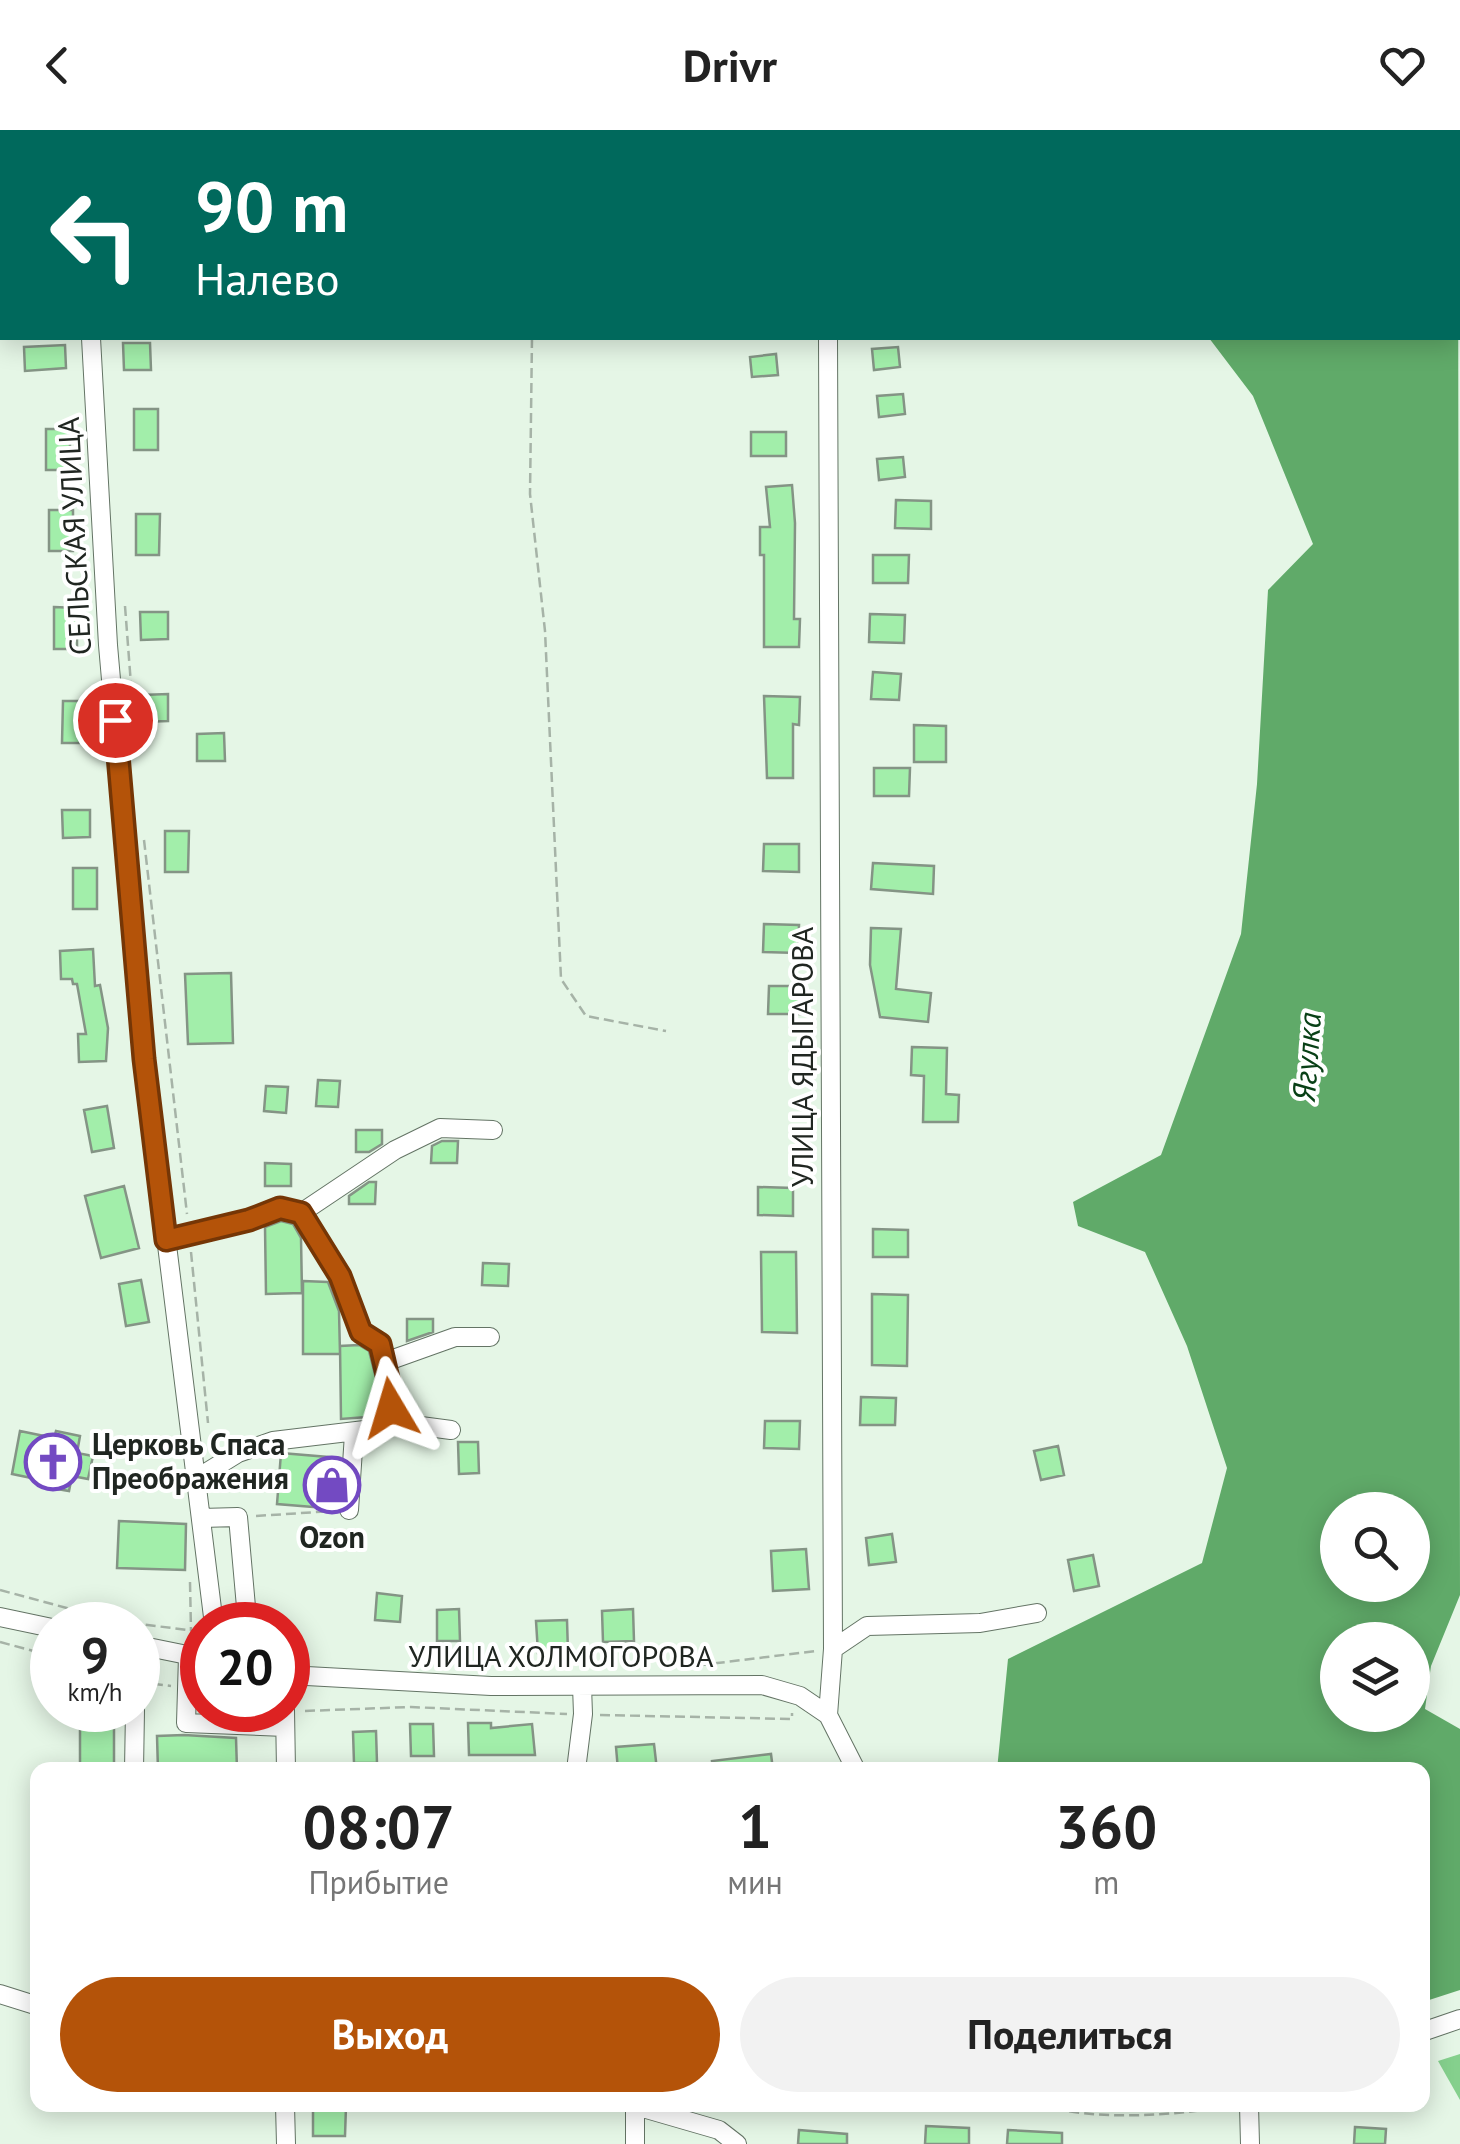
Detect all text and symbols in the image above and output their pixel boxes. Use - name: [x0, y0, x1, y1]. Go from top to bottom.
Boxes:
- text: Drivr: [683, 36, 777, 94]
- icon: back: [30, 38, 85, 93]
- icon: heart: [1375, 38, 1430, 93]
- text: 90 m: [195, 161, 348, 251]
- icon: left: [30, 170, 160, 300]
- text: Налево: [195, 249, 340, 307]
- street label: СЕЛЬСКАЯ УЛИЦА: [48, 416, 99, 656]
- pin: [73, 678, 158, 763]
- icon: arrive: [88, 693, 143, 748]
- street label: УЛИЦА ЯДЫГАРОВА: [782, 926, 821, 1187]
- water label: Ягулка: [1282, 1011, 1330, 1104]
- position arrow: [339, 1356, 443, 1460]
- place label: Церковь Спаса Преображения: [92, 1424, 289, 1497]
- church icon: Церковь Спаса Преображения: [23, 1432, 83, 1492]
- shop icon: Ozon: [302, 1455, 362, 1515]
- map controls: [1320, 1492, 1430, 1732]
- button: search: [1320, 1492, 1430, 1602]
- place label: Ozon: [299, 1517, 365, 1556]
- speed limit sign: 20: [180, 1602, 310, 1732]
- text: 9: [81, 1622, 109, 1687]
- button: layers: [1320, 1622, 1430, 1732]
- street label: УЛИЦА ХОЛМОГОРОВА: [409, 1636, 714, 1675]
- text: km/h: [68, 1676, 122, 1708]
- text: 08:07: [303, 1787, 455, 1865]
- text: 1: [738, 1787, 772, 1865]
- text: 360: [1055, 1787, 1157, 1865]
- text: Прибытие: [308, 1861, 449, 1903]
- text: мин: [727, 1861, 783, 1903]
- text: m: [1093, 1861, 1119, 1903]
- button: Выход: [60, 1977, 720, 2092]
- button: Поделиться: [740, 1977, 1400, 2092]

